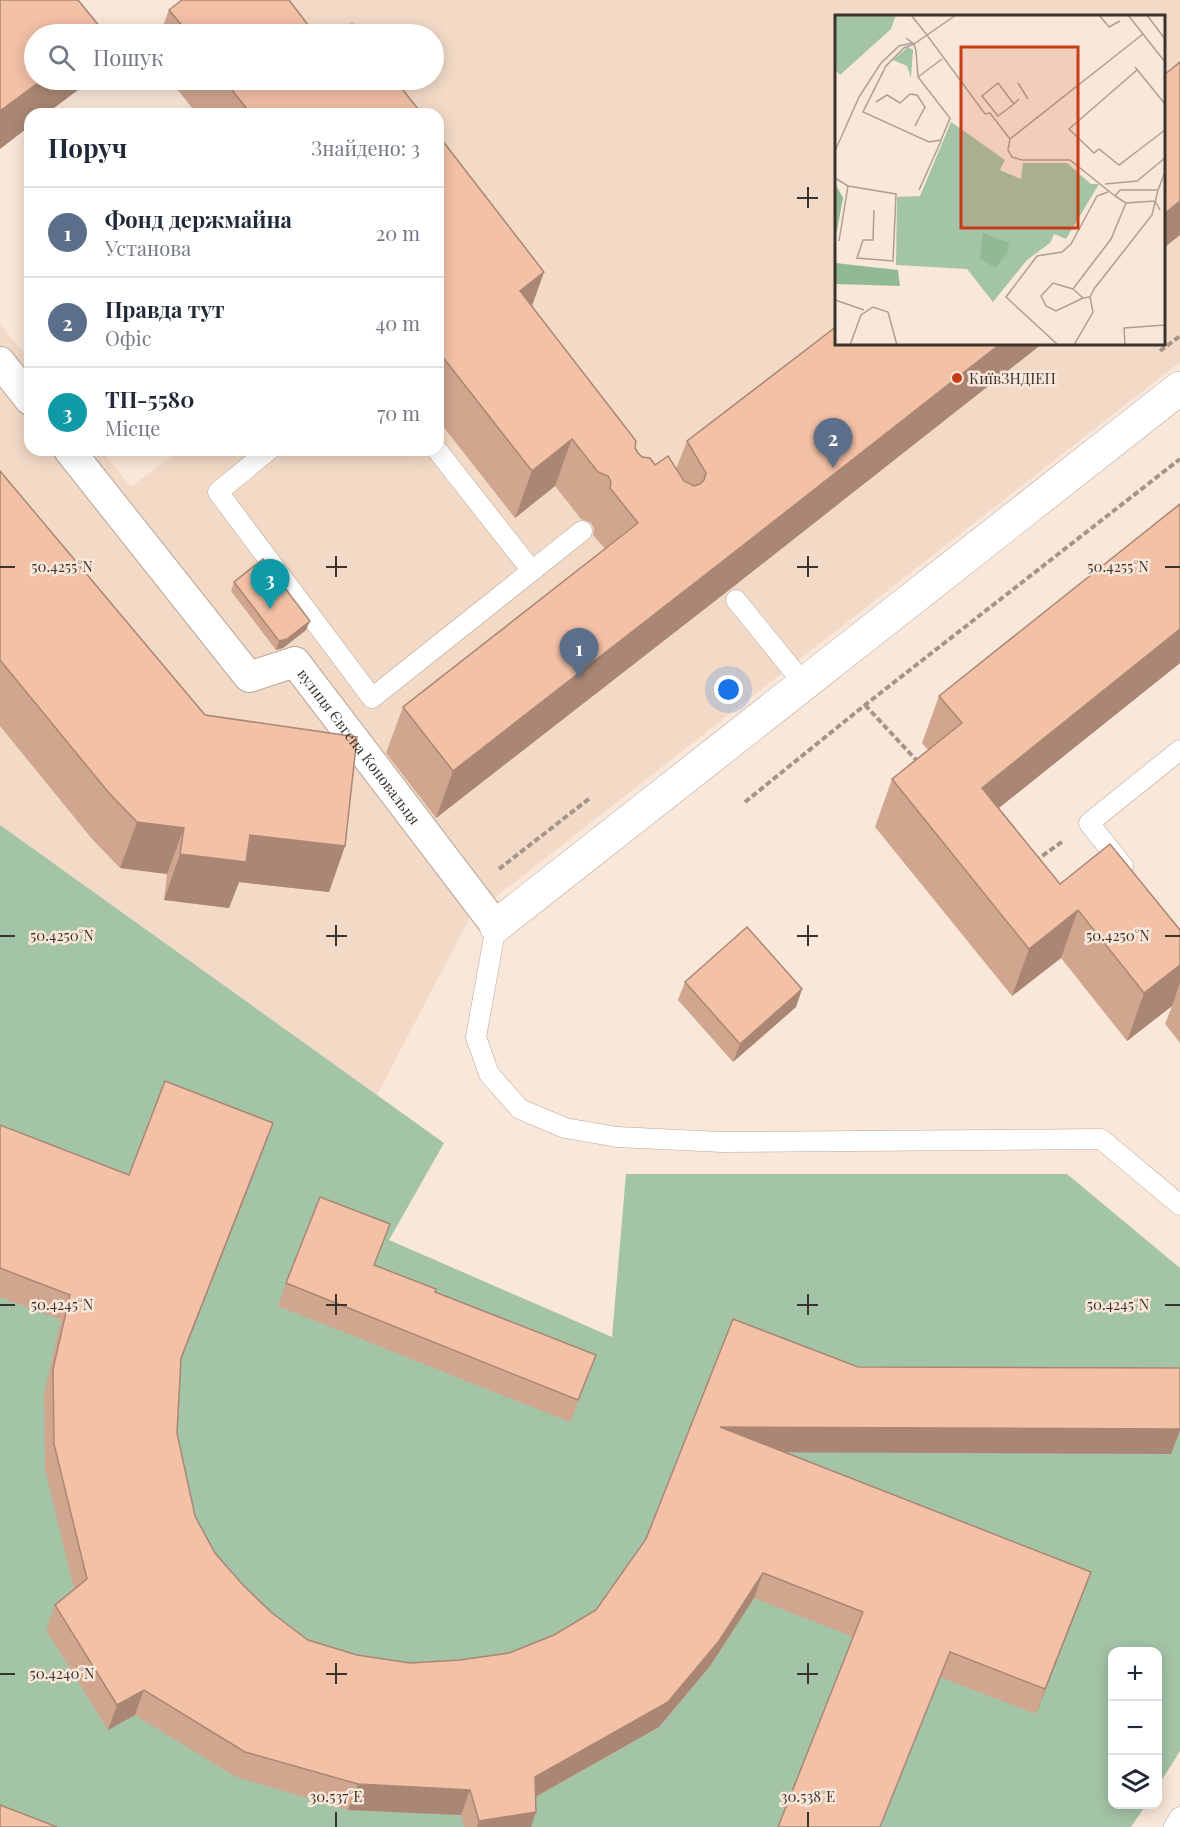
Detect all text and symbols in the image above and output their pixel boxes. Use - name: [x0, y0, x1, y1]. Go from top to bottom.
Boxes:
- inset map: [835, 15, 1165, 345]
- search box: [24, 24, 444, 90]
- icon: search: [45, 41, 78, 74]
- text: Пошук: [93, 42, 164, 72]
- text: Поруч: [48, 130, 127, 165]
- text: Знайдено: 3: [311, 134, 420, 161]
- text: Фонд держмайна: [105, 204, 292, 234]
- text: 1: [64, 219, 71, 246]
- text: 20 m: [376, 219, 420, 246]
- text: Установа: [105, 234, 191, 261]
- text: Правда тут: [105, 294, 225, 324]
- text: 2: [62, 309, 73, 336]
- text: 40 m: [375, 309, 420, 336]
- text: Офіс: [105, 324, 151, 351]
- place label: КиївЗНДІЕП: [969, 368, 1056, 388]
- marker: КиївЗНДІЕП: [950, 371, 964, 385]
- text: ТП-5580: [105, 384, 194, 414]
- text: 3: [63, 399, 72, 426]
- text: 70 m: [377, 399, 420, 426]
- text: Місце: [105, 414, 160, 441]
- pin: 2: [814, 418, 852, 468]
- text: 50.4255°N: [31, 556, 93, 576]
- text: 50.4255°N: [1087, 556, 1149, 576]
- pin: 3: [250, 560, 290, 609]
- pin: 1: [560, 628, 598, 678]
- street label: вулиця Євгена Коновальця: [293, 664, 425, 828]
- your location: [714, 675, 743, 704]
- text: 50.4250°N: [30, 925, 94, 945]
- text: 50.4250°N: [1086, 925, 1150, 945]
- text: 50.4245°N: [31, 1294, 94, 1314]
- text: 50.4245°N: [1087, 1294, 1150, 1314]
- map controls: [1108, 1647, 1162, 1809]
- button: +: [1108, 1647, 1162, 1701]
- text: 50.4240°N: [29, 1663, 95, 1683]
- button: −: [1108, 1701, 1162, 1755]
- button: layers: [1108, 1755, 1162, 1809]
- text: 30.537°E: [310, 1786, 362, 1806]
- text: 30.538°E: [781, 1786, 835, 1806]

